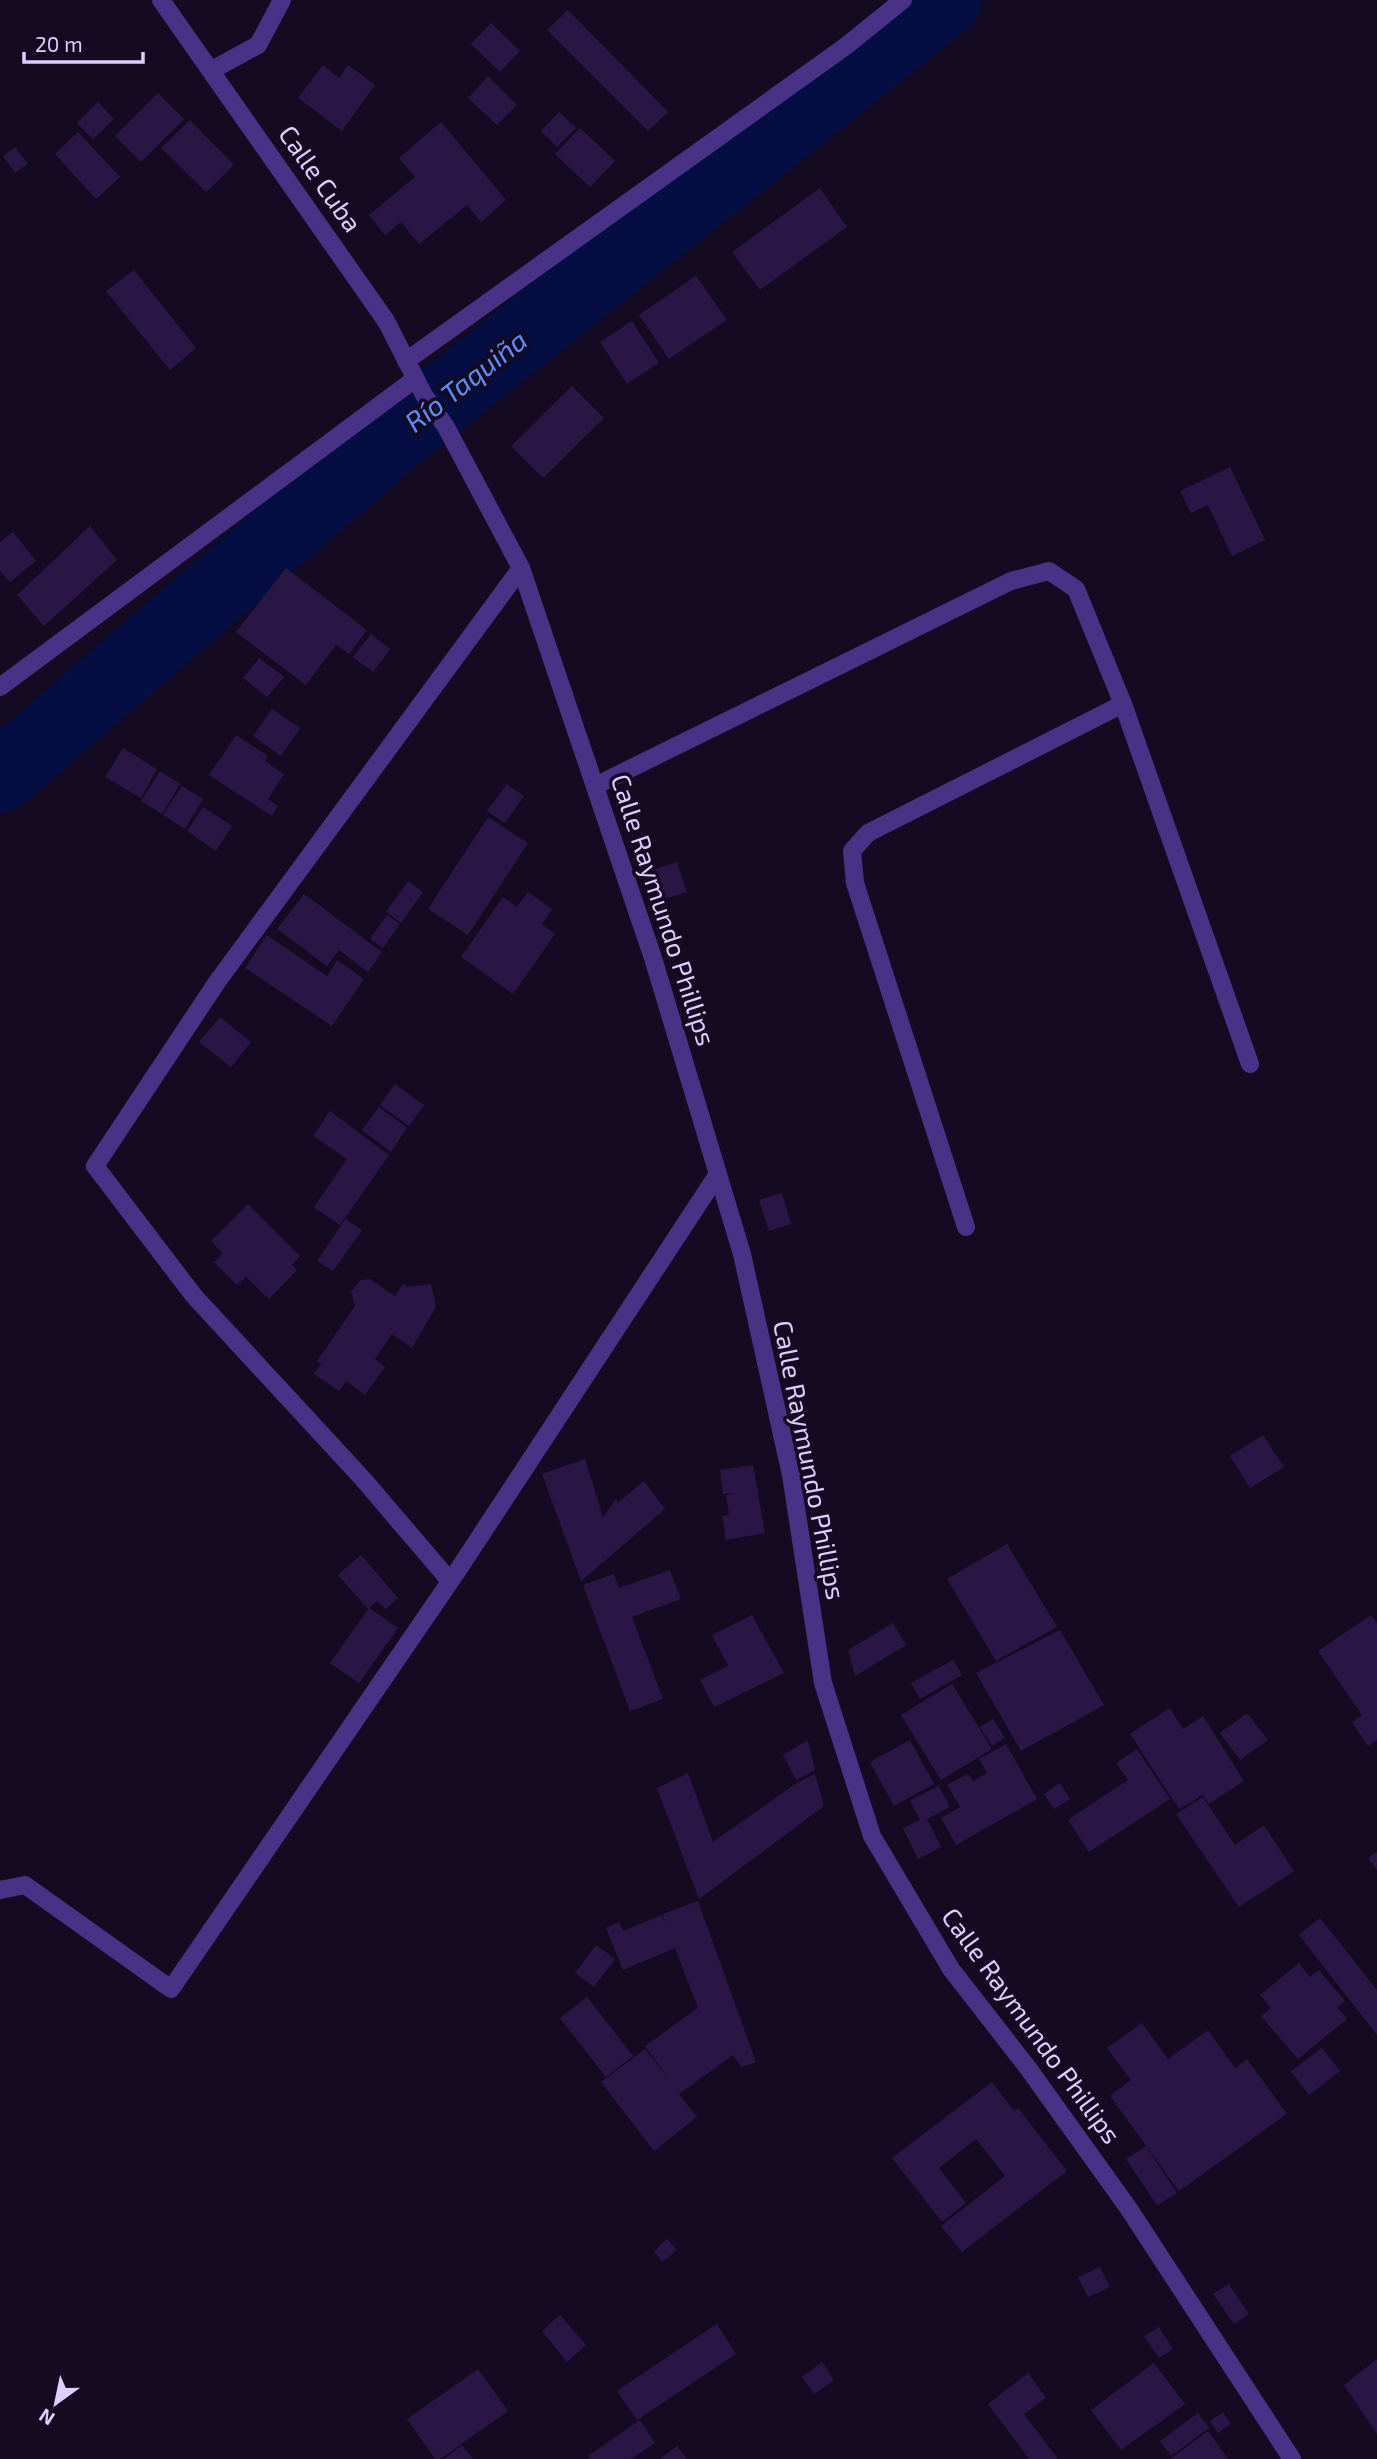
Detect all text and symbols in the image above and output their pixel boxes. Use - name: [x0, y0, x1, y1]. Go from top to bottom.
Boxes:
- scale bar: [24, 21, 144, 65]
- text: 20 m: [35, 31, 83, 56]
- street label: Calle Cuba: [273, 119, 369, 237]
- water label: Río Taquiña: [398, 322, 533, 438]
- street label: Calle Raymundo Phillips: [606, 770, 723, 1049]
- street label: Calle Raymundo Phillips: [768, 1318, 853, 1602]
- street label: Calle Raymundo Phillips: [936, 1901, 1128, 2149]
- north arrow: [21, 2368, 91, 2438]
- text: N: [34, 2404, 58, 2431]

